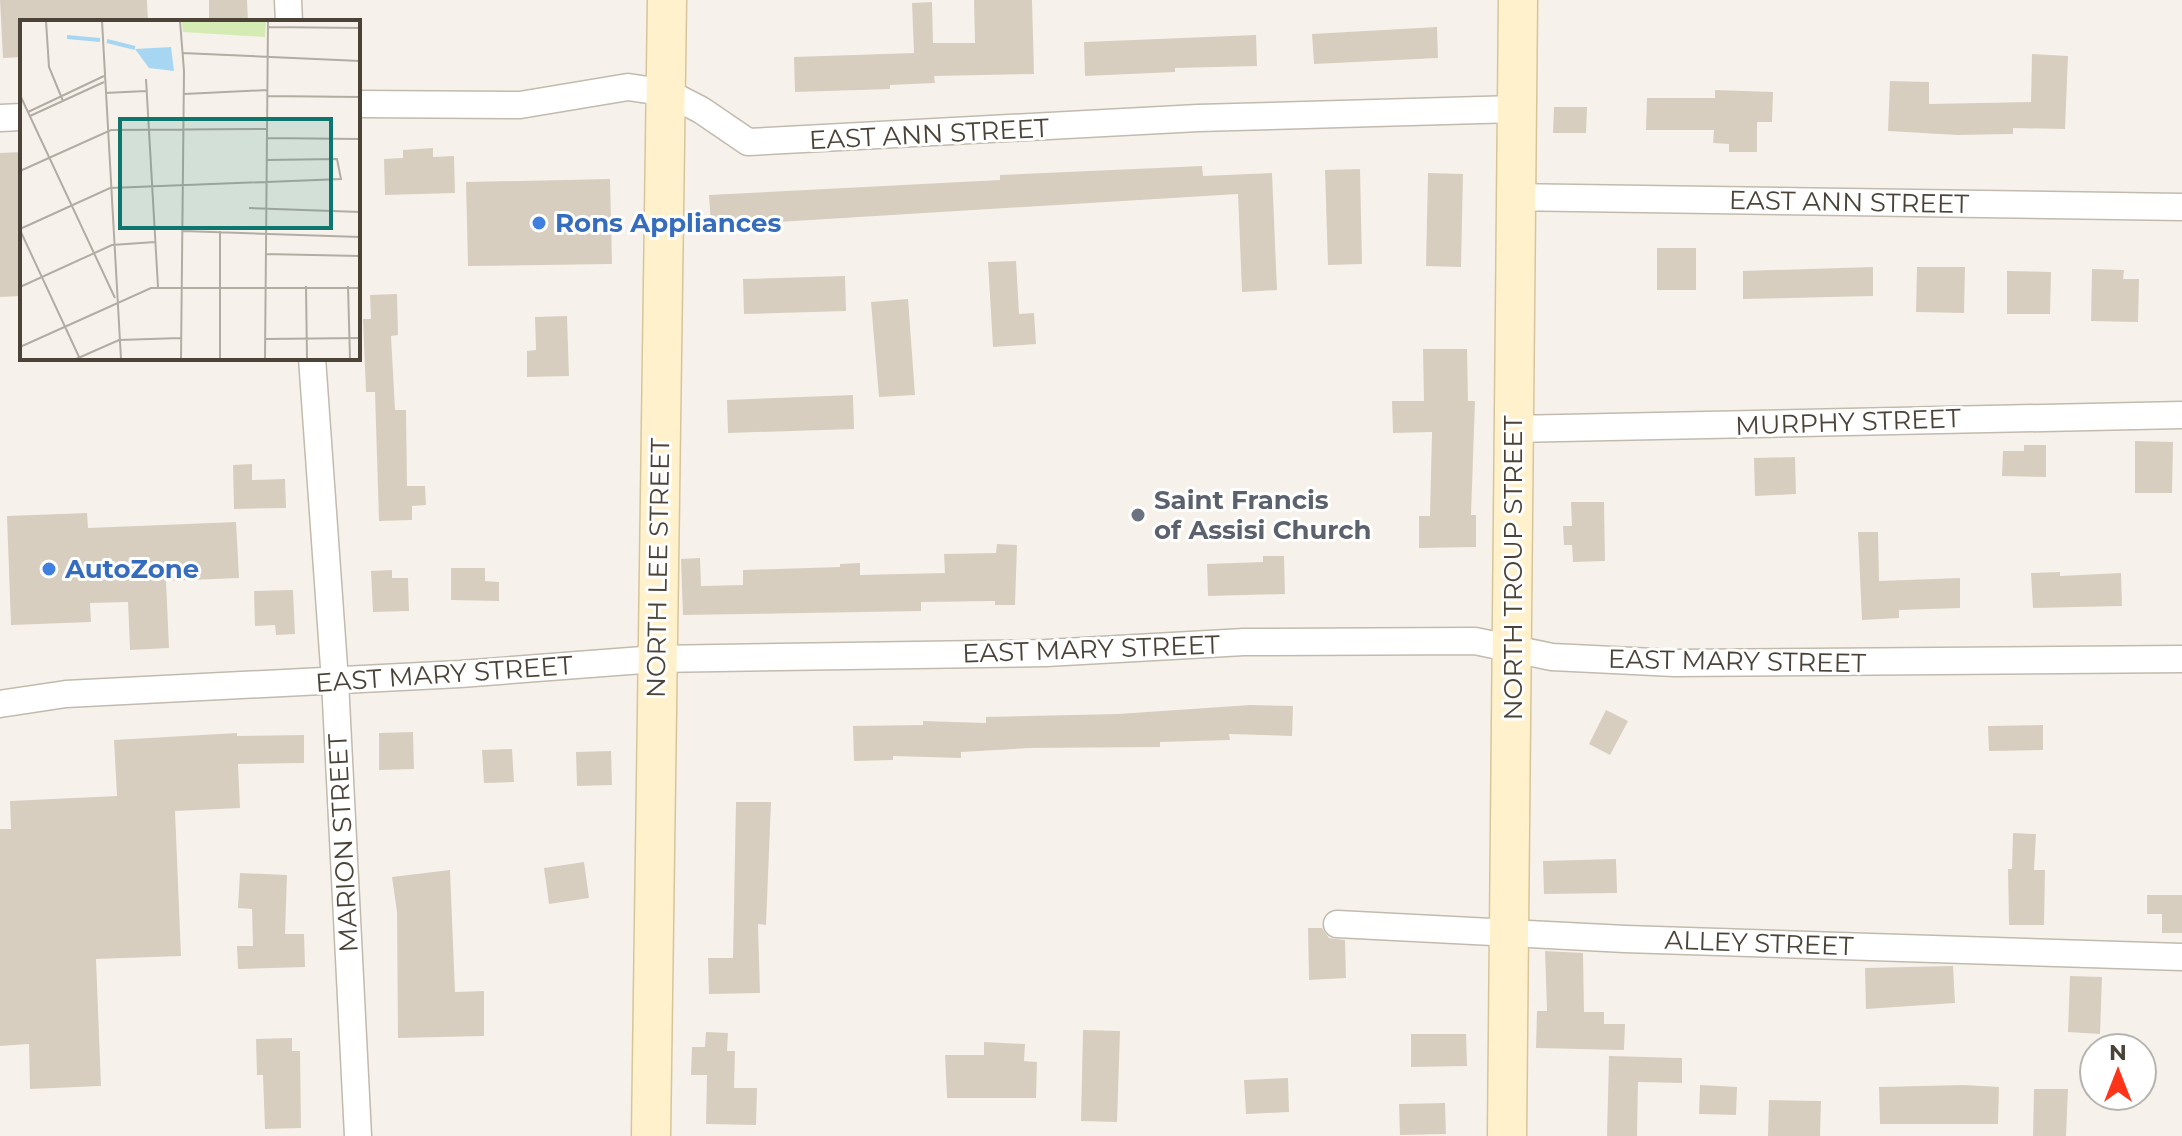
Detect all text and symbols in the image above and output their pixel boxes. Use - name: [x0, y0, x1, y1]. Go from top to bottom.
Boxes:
- inset map: [20, 20, 360, 360]
- street label: EAST ANN STREET: [808, 112, 1050, 156]
- street label: EAST ANN STREET: [1729, 184, 1970, 220]
- place label: Rons Appliances: [555, 207, 781, 239]
- marker: Rons Appliances: [530, 214, 548, 232]
- street label: MURPHY STREET: [1735, 402, 1961, 442]
- street label: NORTH TROUP STREET: [1497, 415, 1529, 721]
- street label: NORTH LEE STREET: [640, 437, 676, 698]
- place label: Saint Francis of Assisi Church: [1154, 484, 1372, 546]
- marker: Saint Francis of Assisi Church: [1129, 506, 1147, 524]
- place label: AutoZone: [64, 553, 199, 585]
- marker: AutoZone: [40, 560, 58, 578]
- street label: EAST MARY STREET: [962, 629, 1221, 669]
- street label: EAST MARY STREET: [1608, 643, 1866, 679]
- street label: EAST MARY STREET: [314, 649, 574, 699]
- street label: MARION STREET: [321, 733, 365, 953]
- street label: ALLEY STREET: [1664, 924, 1854, 962]
- north arrow: [2078, 1032, 2158, 1112]
- text: N: [2109, 1039, 2127, 1066]

